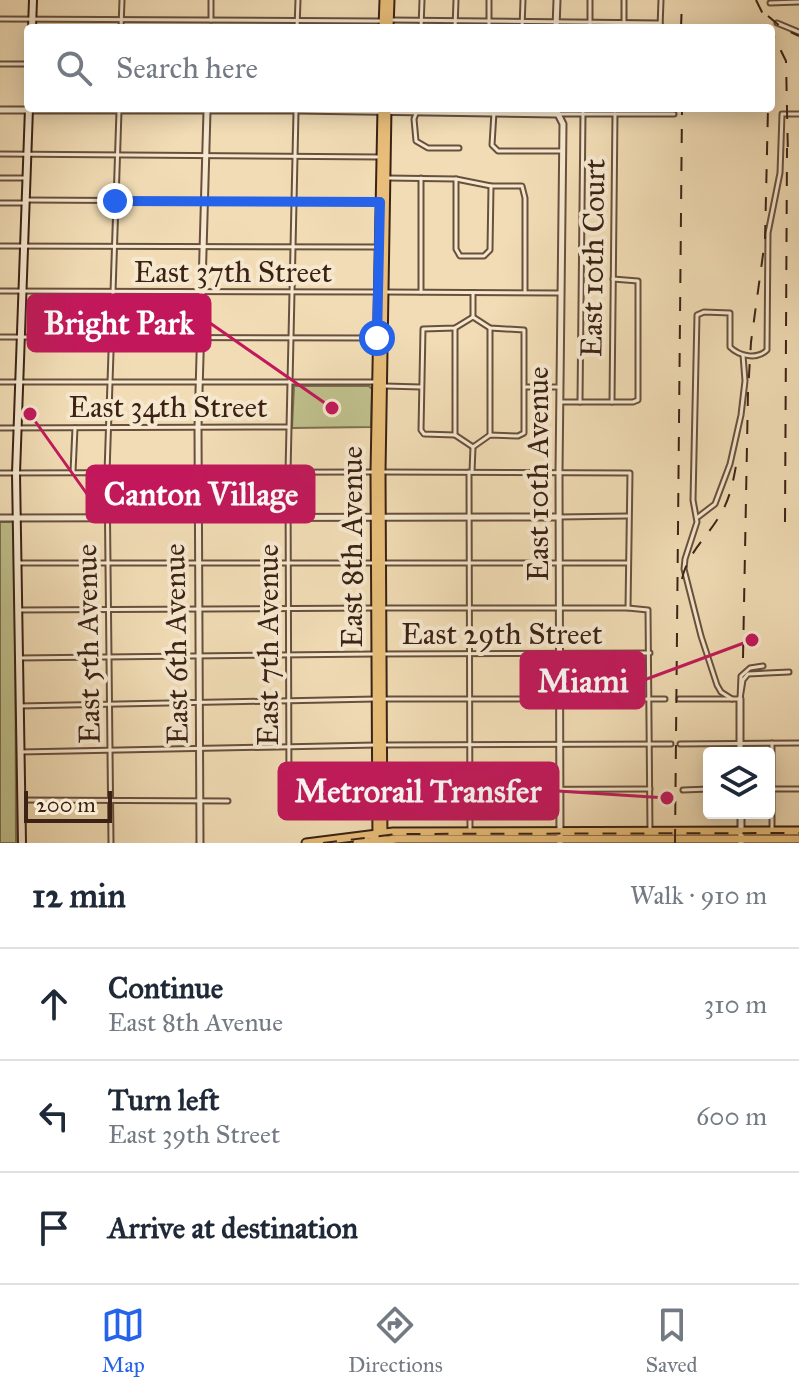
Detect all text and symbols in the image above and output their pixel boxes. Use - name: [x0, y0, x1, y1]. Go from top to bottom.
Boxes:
- search box: [24, 24, 775, 112]
- icon: search: [52, 46, 96, 90]
- text: Search here: [116, 50, 258, 86]
- street label: East 10th Court: [573, 158, 613, 358]
- route end: [97, 183, 133, 219]
- street label: East 37th Street: [134, 254, 333, 290]
- callout: Bright Park: [28, 295, 210, 351]
- text: Bright Park: [44, 304, 195, 343]
- route start: [359, 320, 395, 356]
- street label: East 10th Avenue: [520, 366, 556, 582]
- street label: East 34th Street: [68, 389, 268, 425]
- street label: East 8th Avenue: [334, 446, 370, 648]
- callout: Canton Village: [87, 466, 314, 522]
- text: Canton Village: [104, 475, 298, 514]
- street label: East 6th Avenue: [156, 543, 196, 745]
- street label: East 5th Avenue: [68, 544, 108, 744]
- street label: East 7th Avenue: [250, 544, 286, 746]
- street label: East 29th Street: [401, 616, 603, 653]
- callout: Miami: [521, 652, 644, 708]
- text: Miami: [538, 662, 629, 701]
- map controls: [703, 747, 775, 819]
- button: layers: [703, 747, 775, 819]
- callout: Metrorail Transfer: [279, 763, 558, 819]
- text: Metrorail Transfer: [295, 772, 542, 811]
- scale bar: [24, 787, 112, 823]
- text: 200 m: [36, 791, 96, 818]
- text: 12 min: [32, 875, 126, 916]
- text: Walk · 910 m: [630, 879, 767, 911]
- text: Continue: [108, 970, 223, 1006]
- icon: ahead: [32, 982, 76, 1026]
- text: 310 m: [704, 988, 767, 1020]
- text: East 8th Avenue: [108, 1006, 283, 1038]
- text: Turn left: [108, 1082, 219, 1118]
- icon: left: [32, 1094, 76, 1138]
- text: 600 m: [696, 1100, 767, 1132]
- text: East 39th Street: [108, 1118, 280, 1150]
- icon: arrive: [32, 1206, 76, 1250]
- text: Arrive at destination: [108, 1210, 358, 1246]
- tab: Map: [101, 1303, 145, 1378]
- tab: Directions: [348, 1303, 443, 1378]
- tab: Saved: [645, 1303, 698, 1378]

